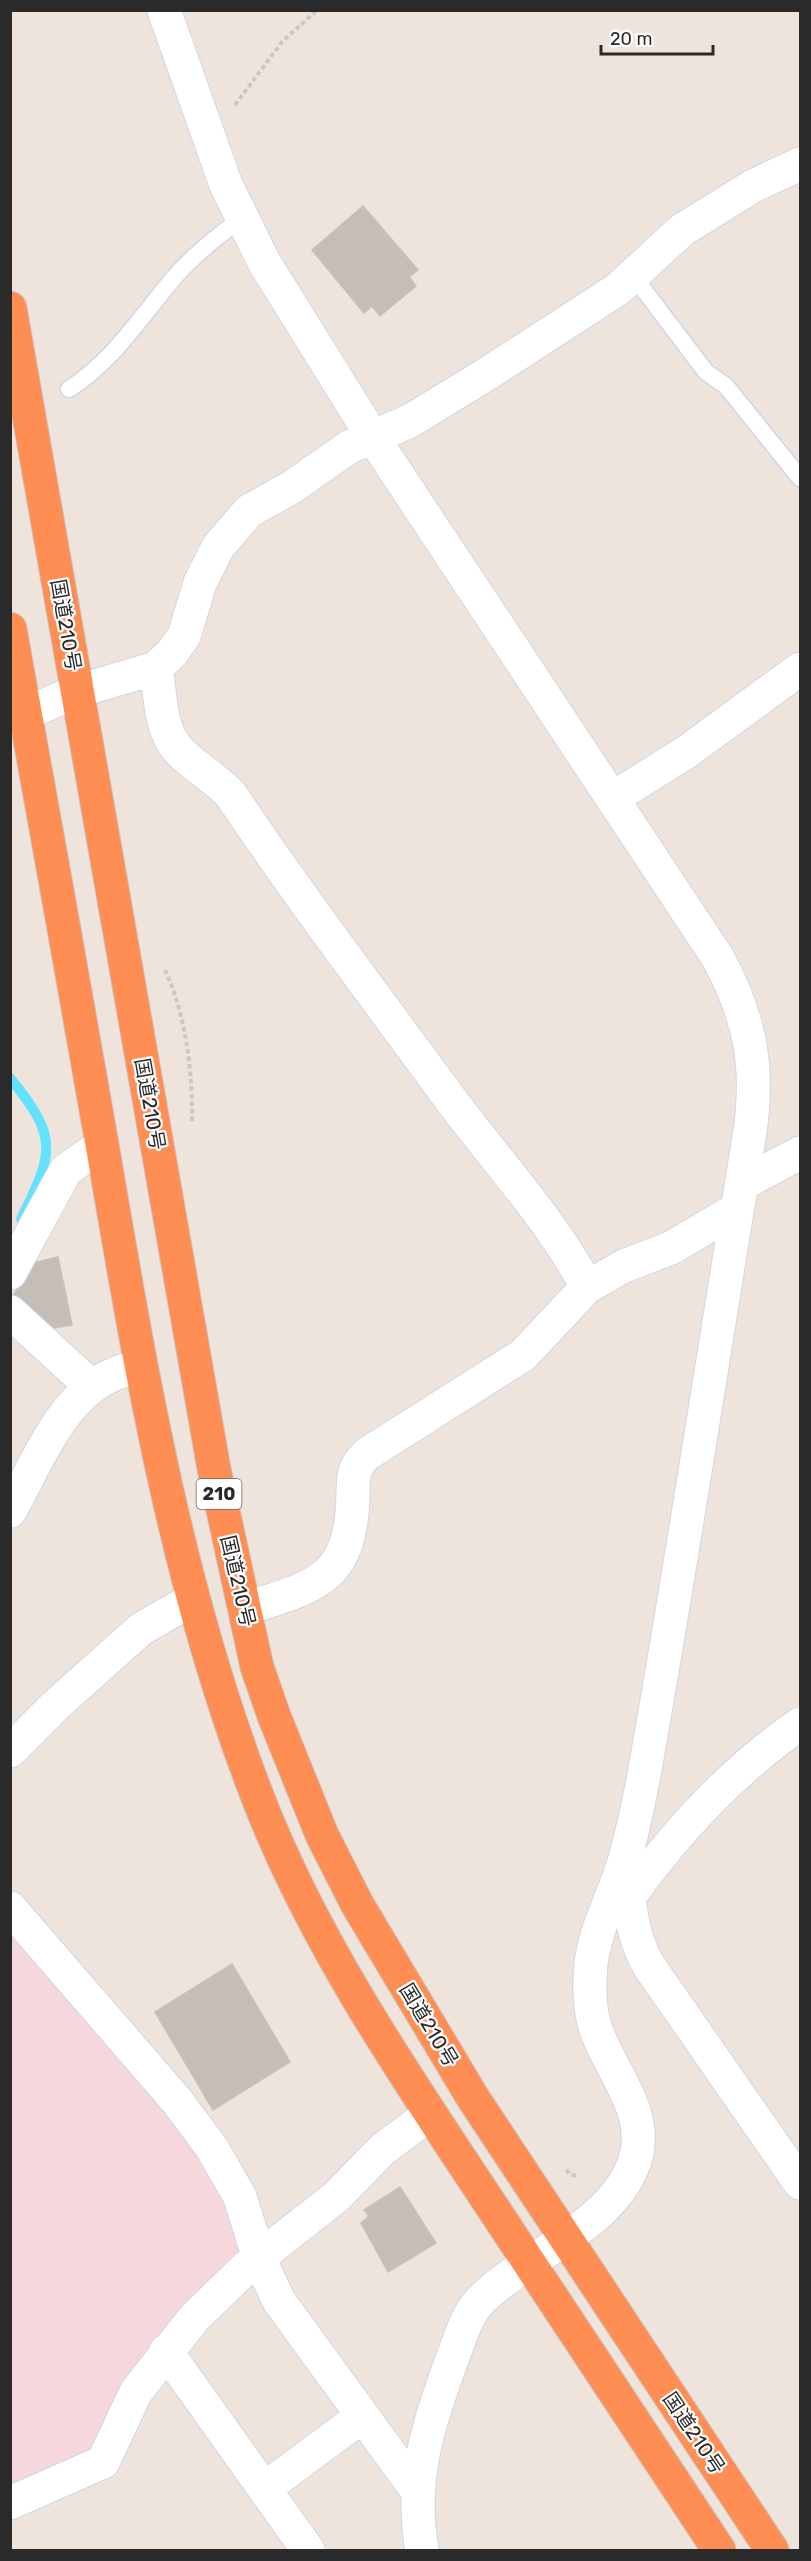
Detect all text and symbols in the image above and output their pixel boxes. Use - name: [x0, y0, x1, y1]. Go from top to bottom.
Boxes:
- scale bar: [601, 18, 714, 56]
- text: 20 m: [610, 28, 652, 50]
- street label: 国道210号: [46, 577, 86, 673]
- street label: 国道210号: [130, 1056, 170, 1152]
- road number: 210: [196, 1479, 242, 1509]
- street label: 国道210号: [216, 1533, 260, 1629]
- street label: 国道210号: [395, 1979, 463, 2071]
- street label: 国道210号: [658, 2388, 730, 2478]

